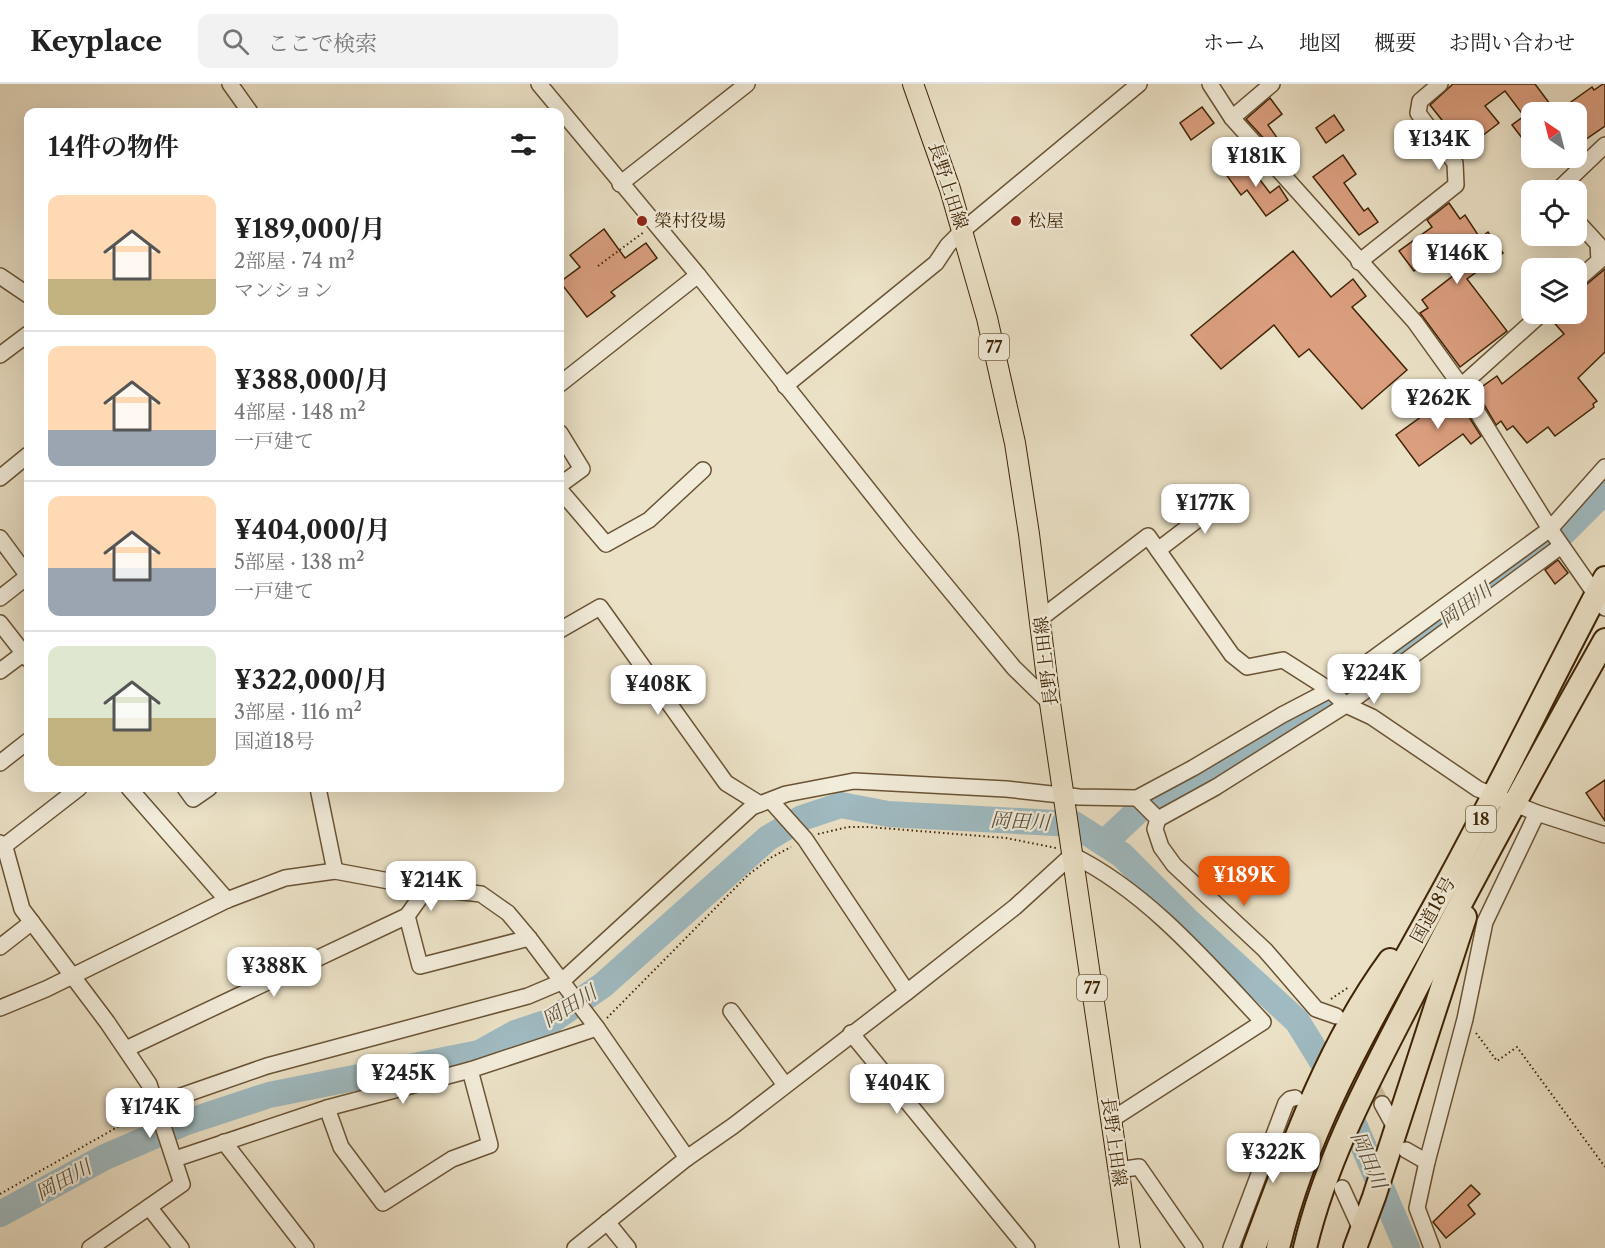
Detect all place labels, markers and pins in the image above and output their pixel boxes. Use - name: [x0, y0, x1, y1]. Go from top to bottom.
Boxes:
- pin: ¥134K: [1397, 120, 1481, 171]
- pin: ¥181K: [1214, 137, 1298, 188]
- place label: 榮村役場: [654, 210, 726, 232]
- place label: 松屋: [1028, 210, 1064, 232]
- marker: 榮村役場: [635, 214, 649, 228]
- marker: 松屋: [1009, 214, 1023, 228]
- pin: ¥146K: [1415, 234, 1499, 285]
- pin: ¥262K: [1396, 379, 1480, 430]
- pin: ¥177K: [1163, 484, 1247, 535]
- pin: ¥224K: [1332, 654, 1416, 705]
- pin: ¥408K: [616, 665, 700, 716]
- pin: ¥189K: [1202, 856, 1286, 907]
- pin: ¥214K: [389, 861, 473, 912]
- pin: ¥388K: [232, 947, 316, 998]
- pin: ¥245K: [361, 1054, 445, 1105]
- pin: ¥404K: [855, 1064, 939, 1115]
- pin: ¥174K: [108, 1088, 192, 1139]
- pin: ¥322K: [1231, 1133, 1315, 1184]

